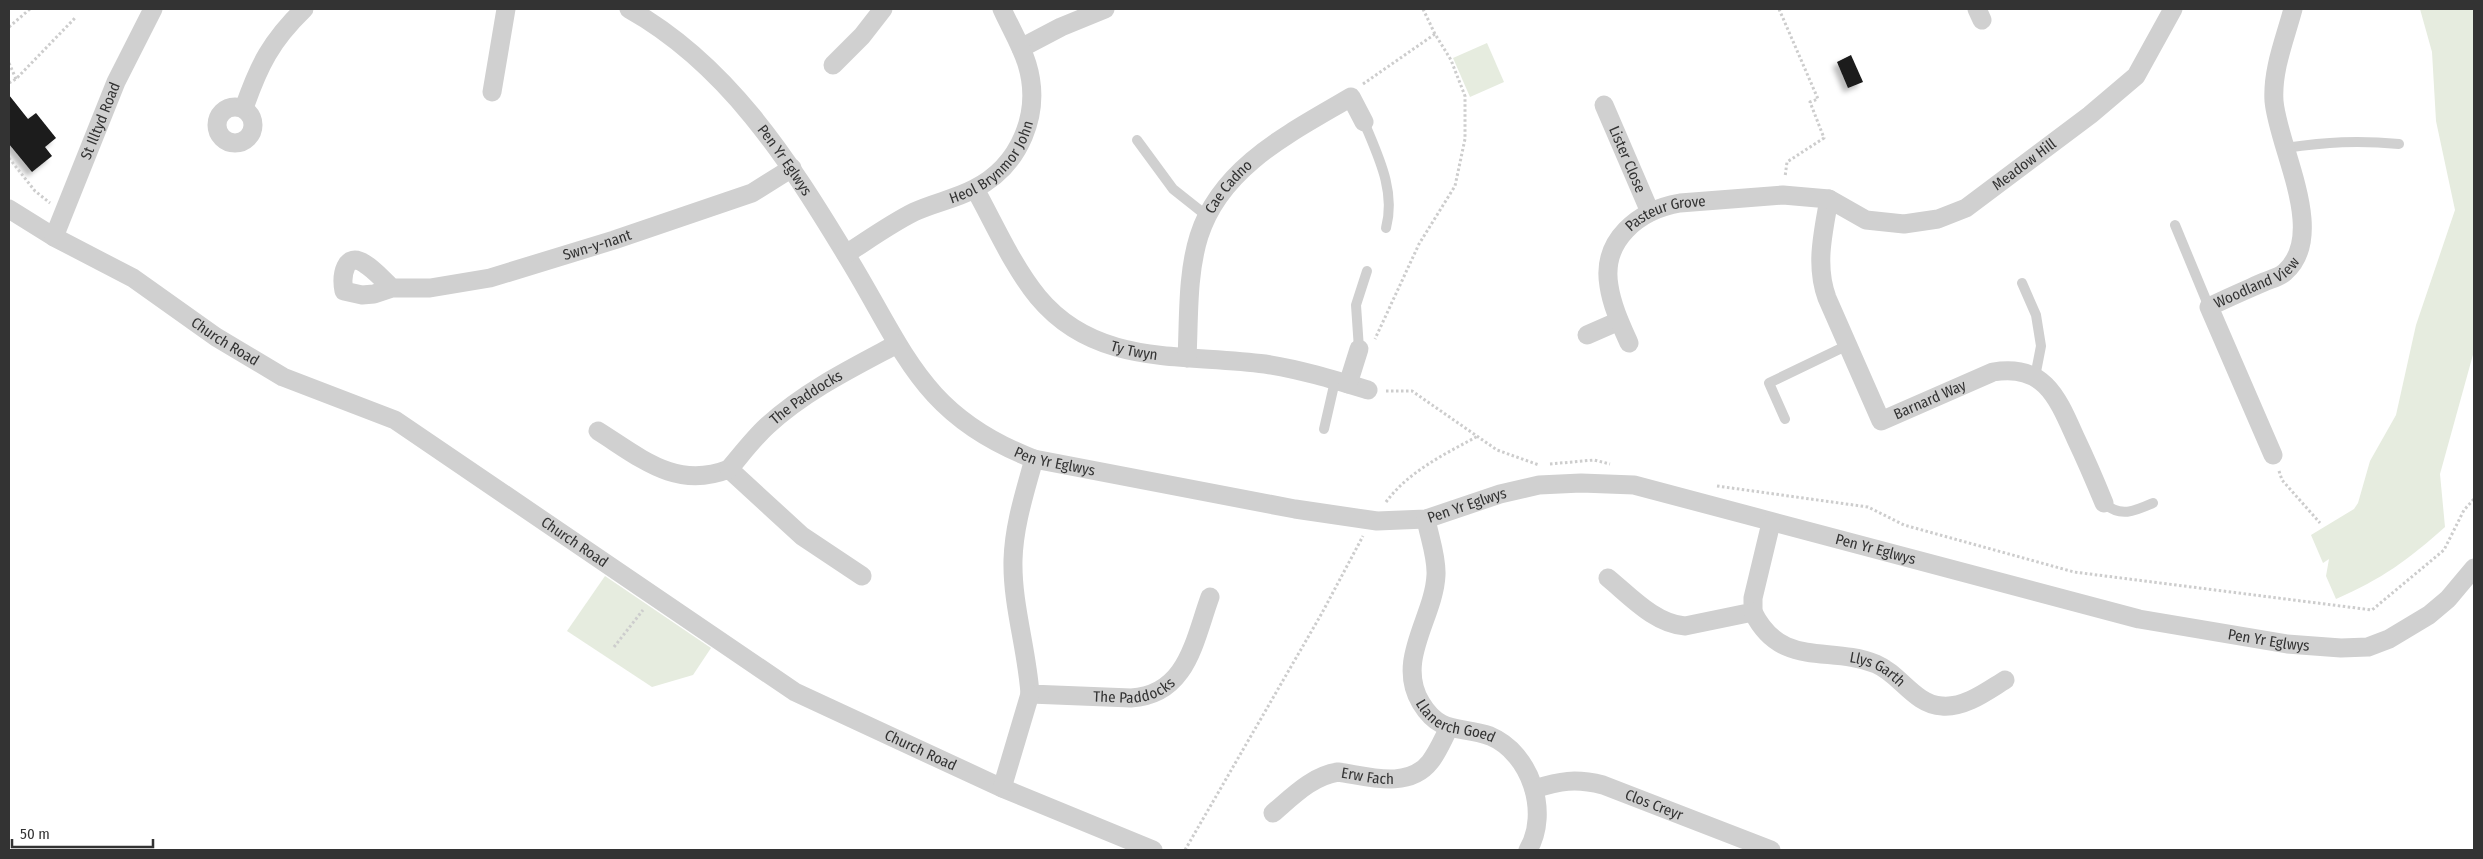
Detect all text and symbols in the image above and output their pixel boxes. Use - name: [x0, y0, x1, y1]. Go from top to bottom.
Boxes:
- street label: St Illtyd Road: [77, 80, 124, 162]
- street label: Heol Brynmor John: [947, 119, 1037, 207]
- street label: Pen Yr Eglwys: [754, 121, 816, 199]
- street label: Lister Close: [1605, 123, 1650, 195]
- street label: Meadow Hill: [1989, 135, 2060, 194]
- street label: Cae Cadno: [1201, 156, 1256, 217]
- street label: Pasteur Grove: [1621, 192, 1706, 235]
- street label: Swn-y-nant: [561, 226, 634, 264]
- street label: Woodland View: [2211, 254, 2303, 312]
- street label: Church Road: [188, 313, 262, 370]
- street label: Ty Twyn: [1109, 337, 1159, 364]
- street label: The Paddocks: [766, 366, 845, 428]
- street label: Barnard Way: [1891, 376, 1969, 423]
- street label: Pen Yr Eglwys: [1011, 443, 1097, 480]
- street label: Pen Yr Eglwys: [1425, 484, 1508, 527]
- street label: Church Road: [538, 513, 611, 571]
- street label: Pen Yr Eglwys: [1834, 530, 1918, 568]
- street label: Pen Yr Eglwys: [2227, 625, 2310, 655]
- street label: Llys Garth: [1848, 648, 1909, 691]
- street label: The Paddocks: [1093, 674, 1179, 707]
- street label: Llanerch Goed: [1412, 696, 1498, 746]
- street label: Church Road: [882, 726, 959, 775]
- street label: Erw Fach: [1340, 764, 1394, 788]
- street label: Clos Creyr: [1622, 785, 1686, 824]
- scale bar: [12, 816, 154, 848]
- text: 50 m: [20, 825, 50, 843]

